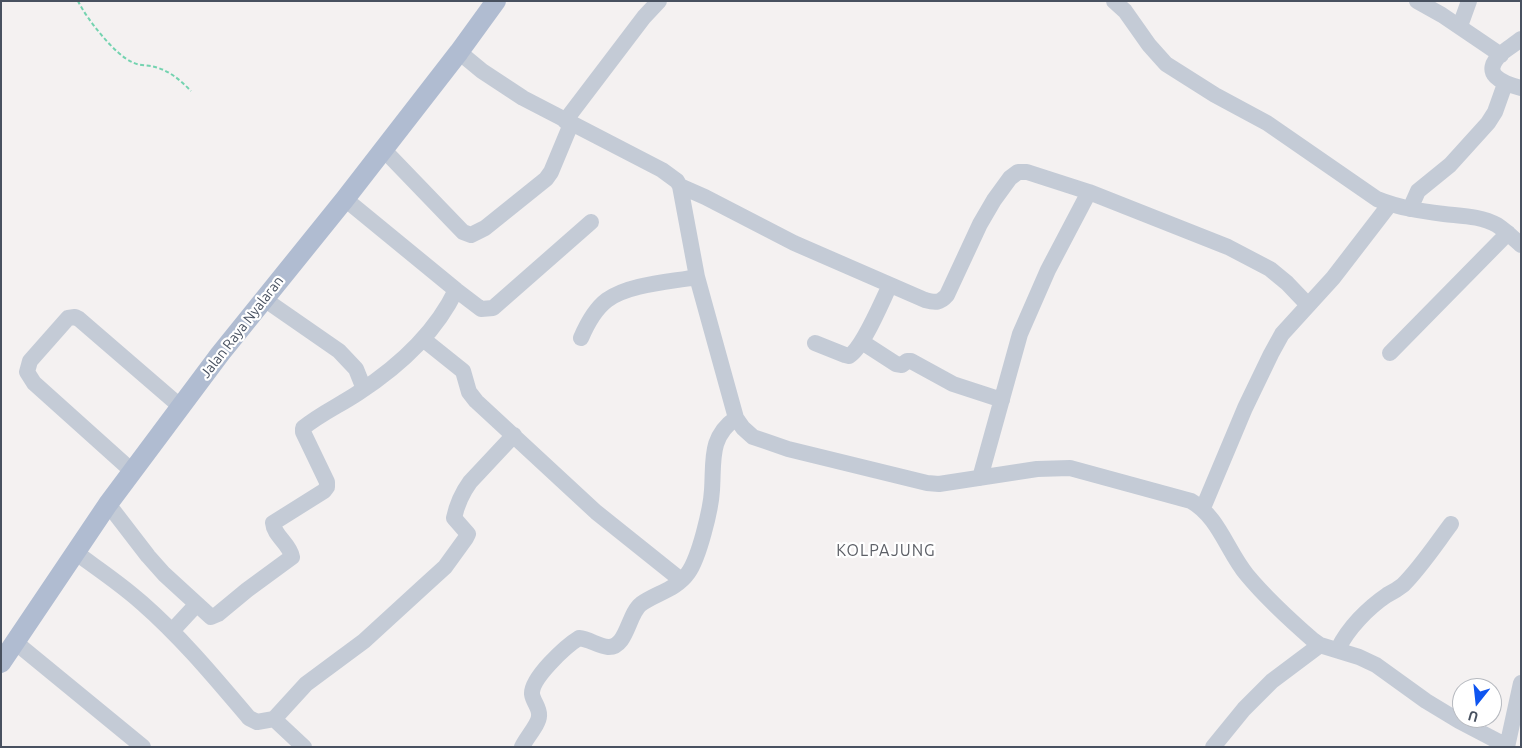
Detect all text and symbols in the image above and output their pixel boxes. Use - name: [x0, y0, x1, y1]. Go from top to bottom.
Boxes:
- street label: Jalan Raya Nyalaran: [197, 273, 287, 381]
- district label: KOLPAJUNG: [835, 541, 937, 561]
- north arrow: [1452, 678, 1502, 728]
- text: U: [1466, 707, 1480, 726]

